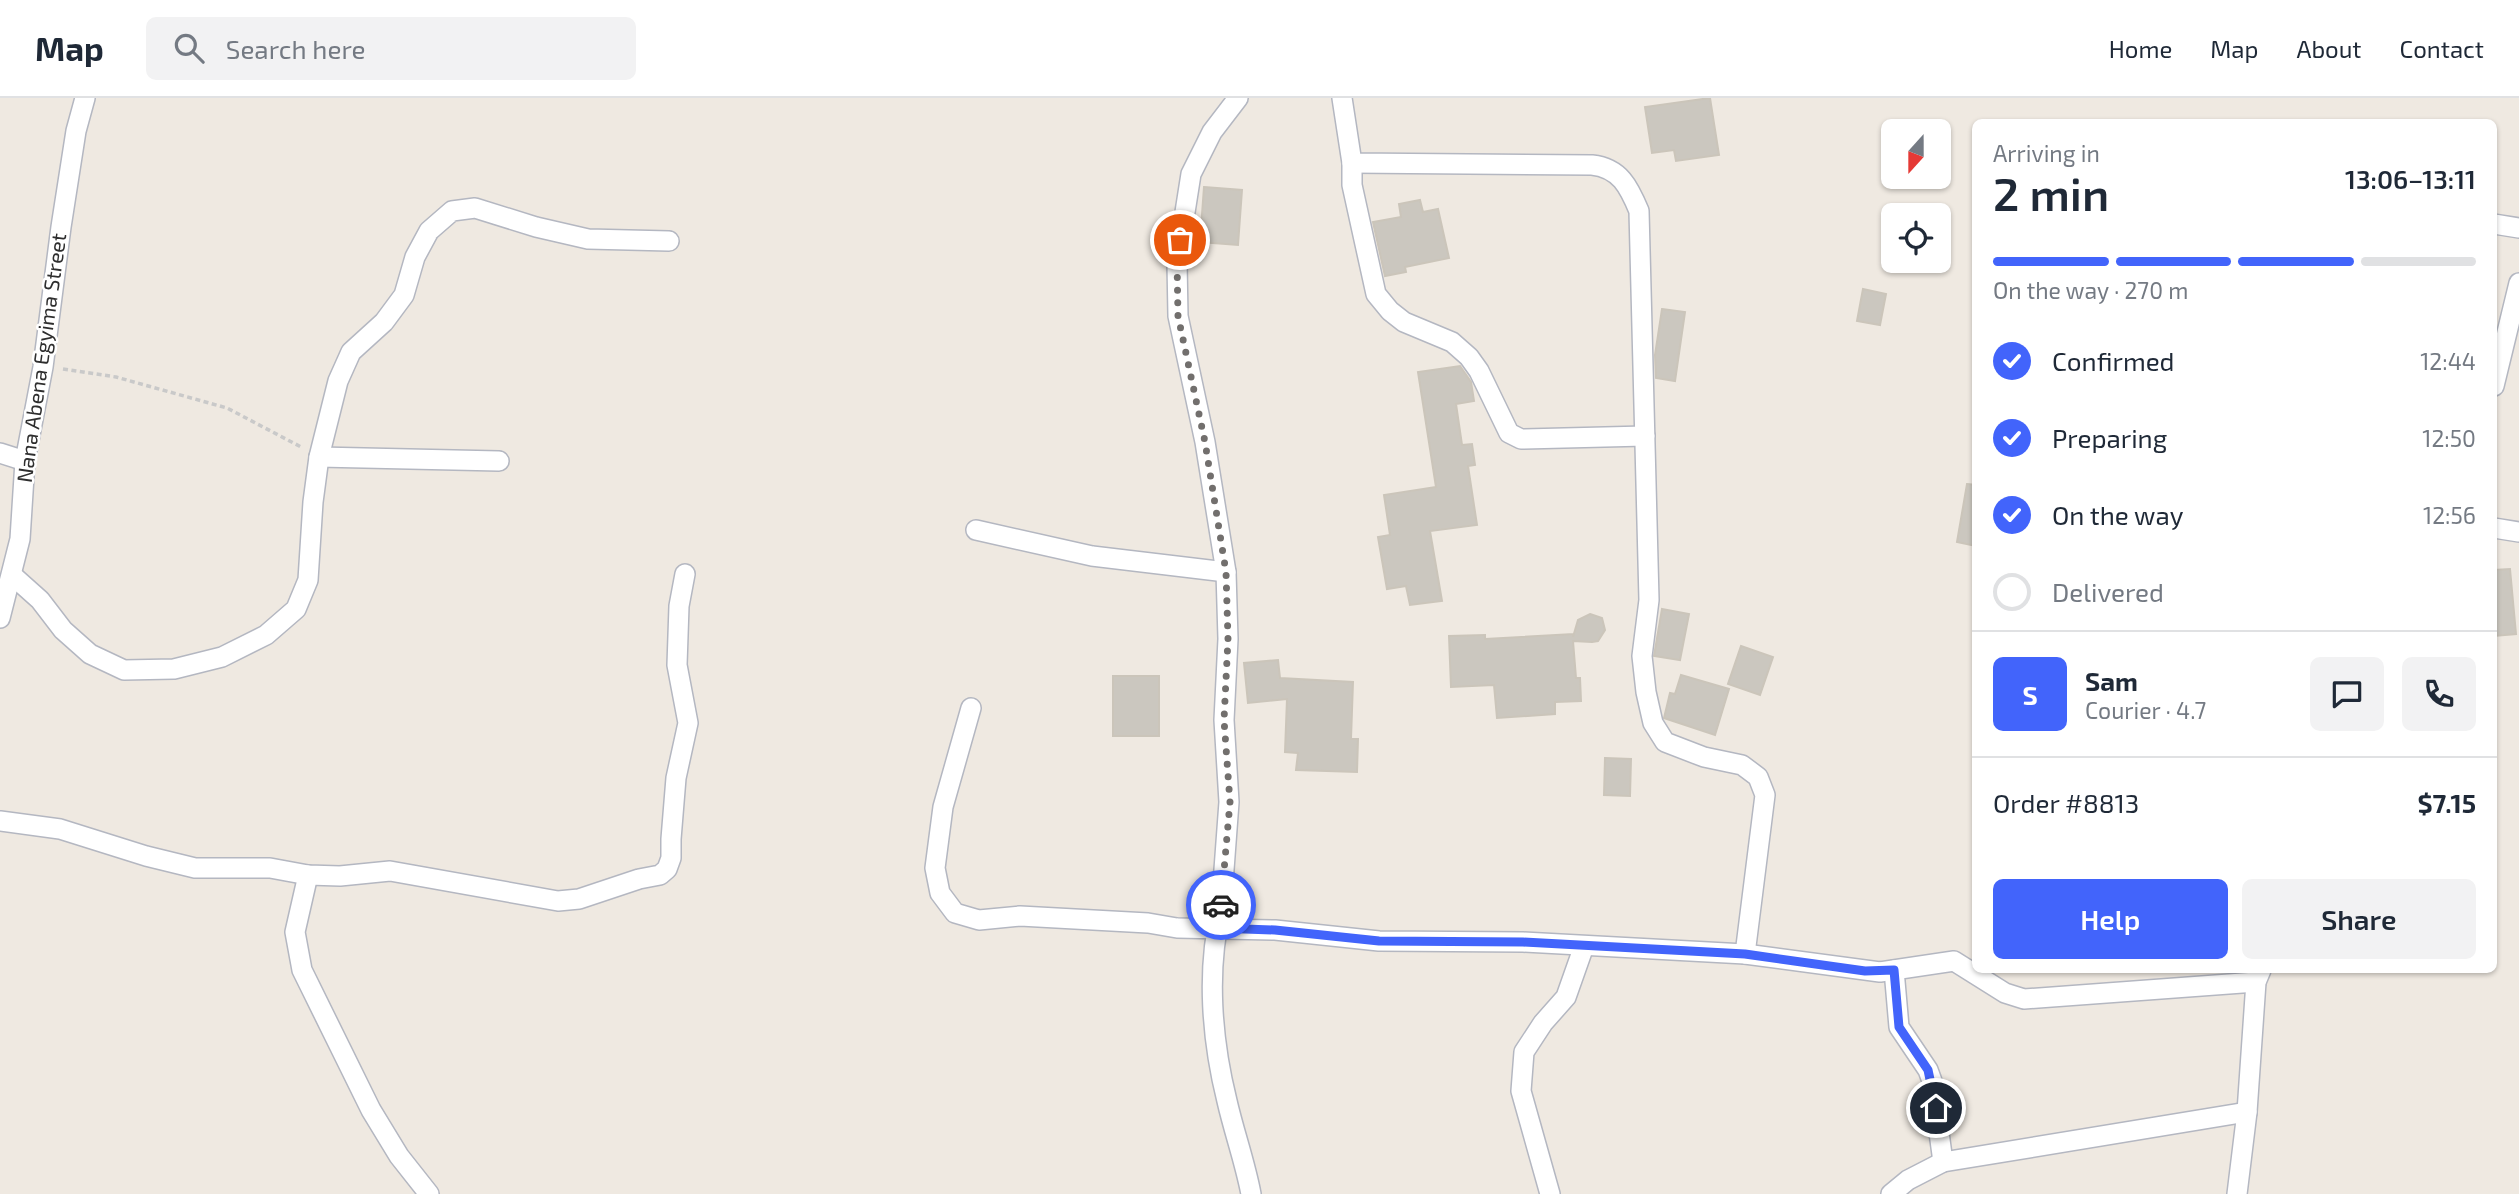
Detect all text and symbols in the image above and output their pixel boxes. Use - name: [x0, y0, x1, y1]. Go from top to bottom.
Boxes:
- search box: [146, 17, 636, 80]
- text: Map: [35, 28, 104, 68]
- icon: search: [170, 29, 208, 67]
- text: Search here: [226, 33, 365, 64]
- text: Home: [2109, 34, 2172, 63]
- text: Map: [2210, 34, 2258, 63]
- text: About: [2296, 34, 2362, 63]
- text: Contact: [2400, 34, 2484, 63]
- north arrow: [1881, 119, 1951, 189]
- map controls: [1881, 119, 1951, 273]
- text: Arriving in: [1993, 139, 2100, 167]
- text: 13:06–13:11: [2345, 163, 2476, 194]
- text: 2 min: [1993, 165, 2109, 220]
- button: locate: [1881, 203, 1951, 273]
- pin: [1150, 210, 1210, 270]
- icon: bag: [1161, 221, 1199, 259]
- street label: Nana Abena Egyima Street: [11, 231, 70, 484]
- text: On the way · 270 m: [1993, 276, 2188, 304]
- icon: check: [1993, 342, 2031, 380]
- text: Confirmed: [2052, 345, 2175, 376]
- text: 12:44: [2420, 347, 2476, 375]
- icon: check: [1993, 419, 2031, 457]
- text: Preparing: [2052, 422, 2167, 453]
- text: 12:50: [2422, 424, 2476, 452]
- icon: check: [1993, 496, 2031, 534]
- text: On the way: [2052, 499, 2183, 530]
- text: 12:56: [2423, 501, 2476, 529]
- text: Delivered: [2052, 576, 2164, 607]
- button: chat: [2310, 657, 2384, 731]
- button: phone: [2402, 657, 2476, 731]
- text: Sam: [2085, 665, 2138, 696]
- text: S: [2022, 679, 2038, 710]
- text: Courier · 4.7: [2085, 696, 2206, 724]
- text: Order #8813: [1993, 787, 2139, 818]
- text: $7.15: [2417, 787, 2476, 818]
- courier: [1186, 870, 1256, 940]
- button: Help: [1993, 879, 2228, 959]
- button: Share: [2242, 879, 2476, 959]
- icon: car: [1202, 886, 1240, 924]
- pin: [1906, 1078, 1966, 1138]
- icon: home: [1917, 1089, 1955, 1127]

